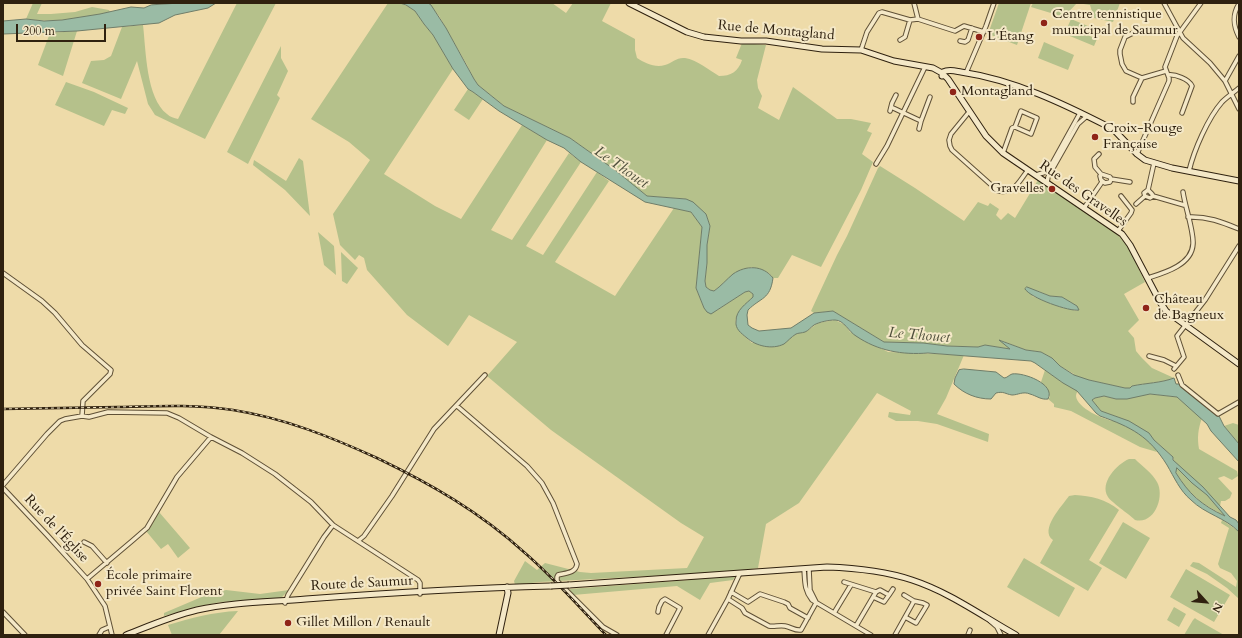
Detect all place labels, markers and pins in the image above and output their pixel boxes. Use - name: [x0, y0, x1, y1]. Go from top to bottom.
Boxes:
- place label: Centre tennistique municipal de Saumur: [1052, 7, 1178, 40]
- marker: Centre tennistique municipal de Saumur: [1039, 18, 1049, 28]
- place label: L'Étang: [987, 29, 1034, 45]
- marker: L'Étang: [974, 32, 984, 42]
- place label: Montagland: [961, 84, 1033, 100]
- marker: Montagland: [948, 87, 958, 97]
- place label: Croix-Rouge Française: [1103, 121, 1183, 154]
- marker: Croix-Rouge Française: [1090, 132, 1100, 142]
- place label: Gravelles: [990, 181, 1044, 197]
- marker: Gravelles: [1047, 184, 1057, 194]
- place label: Château de Bagneux: [1154, 292, 1224, 324]
- marker: Château de Bagneux: [1141, 303, 1151, 313]
- place label: École primaire privée Saint Florent: [106, 568, 222, 600]
- marker: École primaire privée Saint Florent: [93, 579, 103, 589]
- place label: Gillet Millon / Renault: [296, 615, 430, 631]
- marker: Gillet Millon / Renault: [283, 618, 293, 628]

